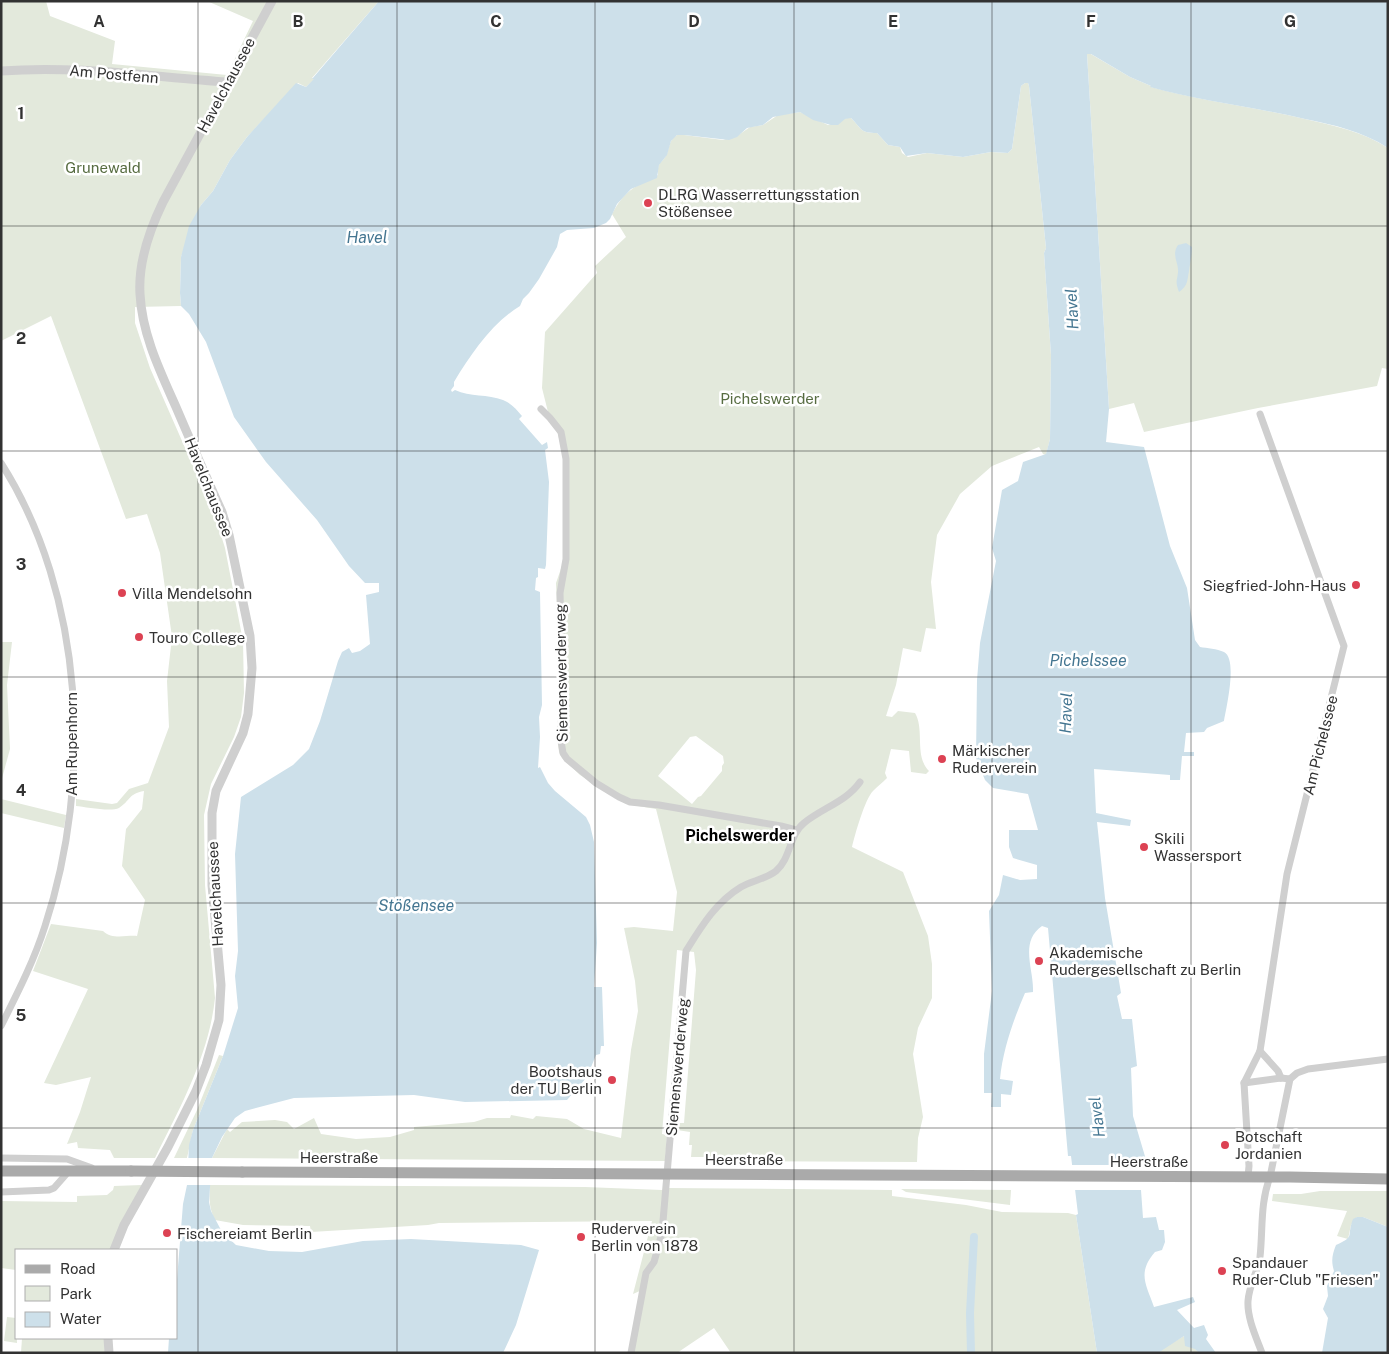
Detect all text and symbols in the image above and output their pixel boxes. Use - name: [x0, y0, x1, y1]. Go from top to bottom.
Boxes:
- text: A: [93, 12, 105, 31]
- text: B: [293, 12, 304, 31]
- text: C: [490, 12, 502, 31]
- text: D: [688, 12, 700, 31]
- text: E: [888, 12, 898, 31]
- text: F: [1086, 12, 1096, 31]
- text: G: [1284, 12, 1296, 31]
- street label: Havelchaussee: [194, 34, 258, 136]
- street label: Am Postfenn: [69, 62, 159, 86]
- text: 1: [18, 104, 24, 123]
- park label: Grunewald: [65, 159, 141, 176]
- place label: DLRG Wasserrettungsstation Stößensee: [658, 186, 859, 220]
- marker: DLRG Wasserrettungsstation Stößensee: [642, 197, 654, 209]
- water label: Havel: [346, 228, 388, 247]
- water label: Havel: [1061, 288, 1083, 330]
- text: 2: [16, 329, 26, 348]
- park label: Pichelswerder: [720, 390, 820, 407]
- street label: Havelchaussee: [181, 435, 237, 539]
- text: 3: [16, 555, 26, 574]
- place label: Siegfried-John-Haus: [1203, 577, 1346, 594]
- marker: Siegfried-John-Haus: [1350, 579, 1362, 591]
- place label: Villa Mendelsohn: [132, 585, 252, 602]
- marker: Villa Mendelsohn: [116, 587, 128, 599]
- street label: Siemenswerderweg: [551, 604, 571, 742]
- place label: Touro College: [149, 629, 245, 646]
- marker: Touro College: [133, 631, 145, 643]
- water label: Pichelssee: [1049, 651, 1127, 670]
- street label: Am Rupenhorn: [63, 692, 80, 796]
- water label: Havel: [1056, 692, 1076, 734]
- street label: Am Pichelssee: [1299, 693, 1341, 797]
- place label: Märkischer Ruderverein: [952, 742, 1037, 776]
- marker: Märkischer Ruderverein: [936, 753, 948, 765]
- text: 4: [16, 781, 27, 800]
- district label: Pichelswerder: [685, 826, 795, 845]
- place label: Skili Wassersport: [1154, 830, 1242, 864]
- street label: Havelchaussee: [204, 841, 226, 947]
- marker: Skili Wassersport: [1138, 841, 1150, 853]
- water label: Stößensee: [378, 896, 454, 915]
- place label: Akademische Rudergesellschaft zu Berlin: [1049, 944, 1241, 978]
- marker: Akademische Rudergesellschaft zu Berlin: [1033, 955, 1045, 967]
- street label: Siemenswerderweg: [662, 997, 692, 1137]
- text: 5: [16, 1006, 27, 1025]
- place label: Bootshaus der TU Berlin: [511, 1063, 602, 1097]
- marker: Bootshaus der TU Berlin: [606, 1074, 618, 1086]
- water label: Havel: [1085, 1095, 1109, 1139]
- place label: Botschaft Jordanien: [1235, 1128, 1303, 1162]
- marker: Botschaft Jordanien: [1219, 1139, 1231, 1151]
- street label: Heerstraße: [300, 1149, 378, 1166]
- street label: Heerstraße: [705, 1151, 783, 1168]
- street label: Heerstraße: [1110, 1153, 1188, 1170]
- place label: Ruderverein Berlin von 1878: [591, 1220, 698, 1254]
- place label: Fischereiamt Berlin: [177, 1225, 312, 1242]
- marker: Fischereiamt Berlin: [161, 1227, 173, 1239]
- marker: Ruderverein Berlin von 1878: [575, 1231, 587, 1243]
- legend: [15, 1249, 178, 1339]
- place label: Spandauer Ruder-Club "Friesen": [1232, 1254, 1379, 1288]
- text: Road: [60, 1260, 96, 1277]
- marker: Spandauer Ruder-Club "Friesen": [1216, 1265, 1228, 1277]
- text: Park: [60, 1285, 92, 1302]
- text: Water: [60, 1310, 102, 1327]

